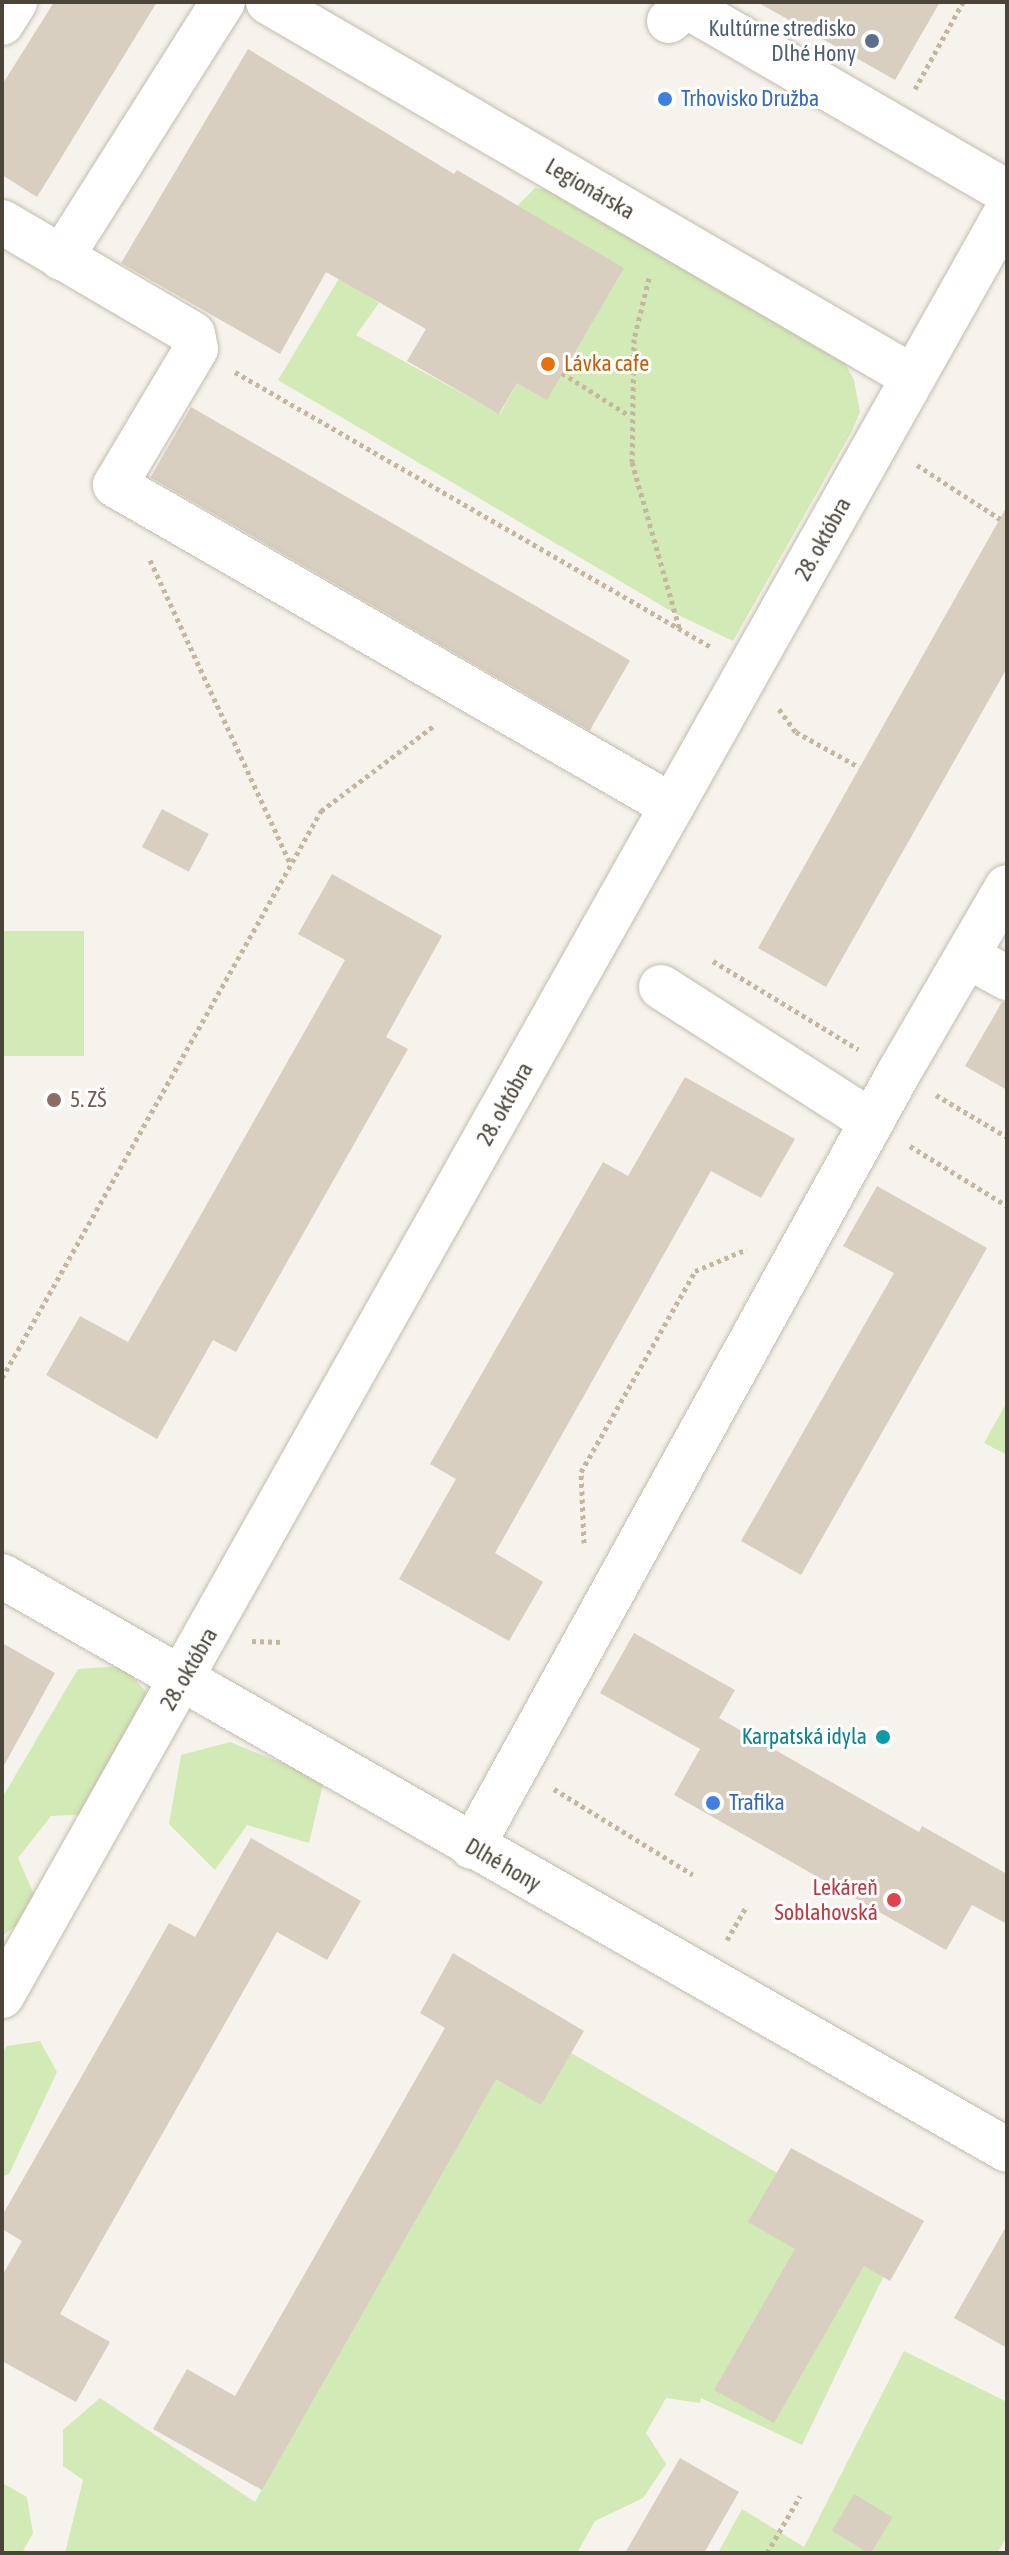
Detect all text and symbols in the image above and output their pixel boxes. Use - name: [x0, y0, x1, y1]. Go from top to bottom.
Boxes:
- place label: Kultúrne stredisko Dlhé Hony: [709, 15, 856, 66]
- marker: Kultúrne stredisko Dlhé Hony: [863, 32, 881, 50]
- place label: Trhovisko Družba: [681, 86, 819, 112]
- marker: Trhovisko Družba: [656, 90, 674, 108]
- street label: Legionárska: [541, 153, 639, 225]
- place label: Lávka cafe: [564, 351, 649, 377]
- marker: Lávka cafe: [539, 355, 557, 373]
- street label: 28. októbra: [789, 493, 857, 585]
- street label: 28. októbra: [471, 1058, 539, 1150]
- place label: 5. ZŠ: [70, 1087, 106, 1113]
- marker: 5. ZŠ: [45, 1091, 63, 1109]
- street label: 28. októbra: [155, 1623, 223, 1715]
- place label: Karpatská idyla: [742, 1724, 867, 1750]
- marker: Karpatská idyla: [874, 1728, 892, 1746]
- place label: Trafika: [729, 1790, 785, 1816]
- marker: Trafika: [704, 1794, 722, 1812]
- street label: Dlhé hony: [461, 1833, 545, 1897]
- place label: Lekáreň Soblahovská: [774, 1874, 878, 1926]
- marker: Lekáreň Soblahovská: [885, 1891, 903, 1909]

